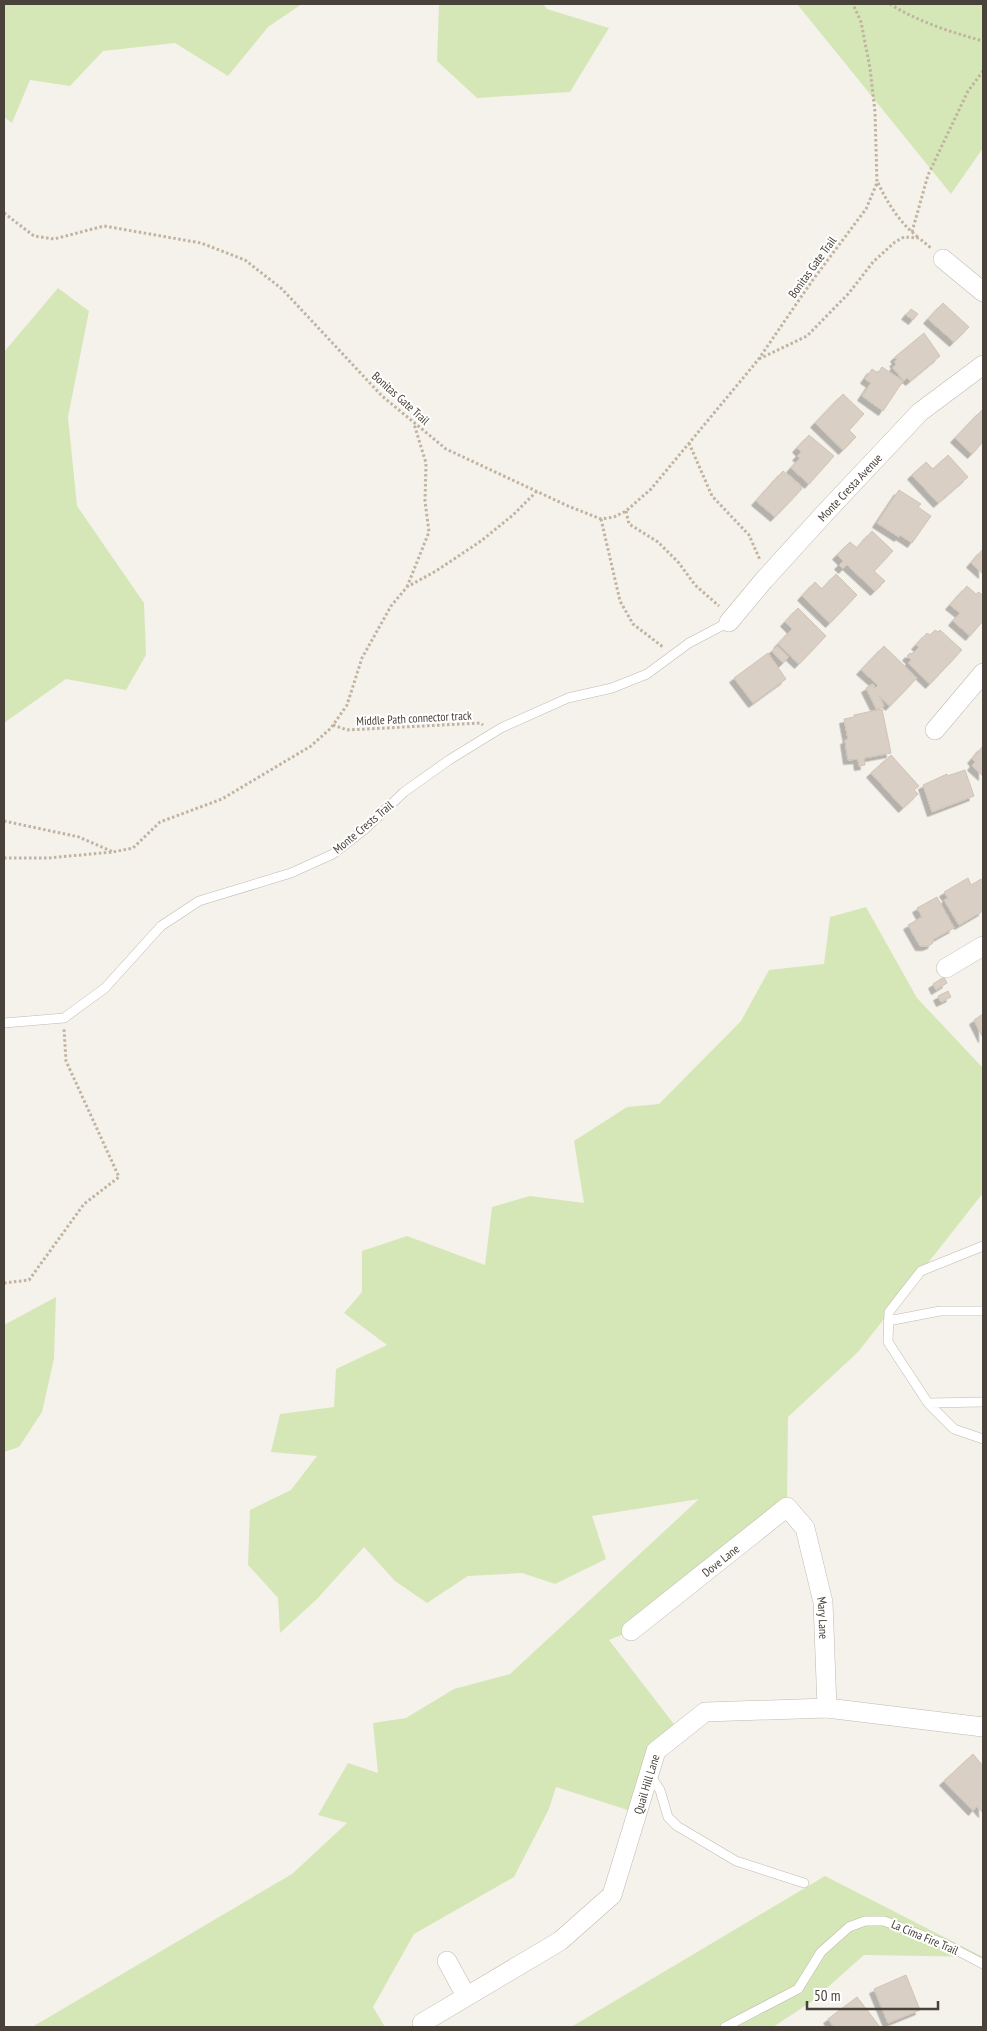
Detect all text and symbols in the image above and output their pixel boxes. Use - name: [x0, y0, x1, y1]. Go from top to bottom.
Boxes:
- street label: Bonitas Gate Trail: [785, 233, 839, 301]
- street label: Bonitas Gate Trail: [369, 368, 433, 428]
- street label: Monte Cresta Avenue: [814, 450, 885, 524]
- street label: Middle Path connector track: [356, 707, 472, 729]
- street label: Monte Crests Trail: [330, 797, 396, 856]
- street label: Dove Lane: [699, 1541, 742, 1579]
- street label: Mary Lane: [814, 1595, 832, 1639]
- street label: Quail Hill Lane: [630, 1752, 662, 1816]
- street label: La Cima Fire Trail: [889, 1916, 961, 1958]
- scale bar: [807, 1978, 938, 2010]
- text: 50 m: [814, 1986, 840, 2005]

